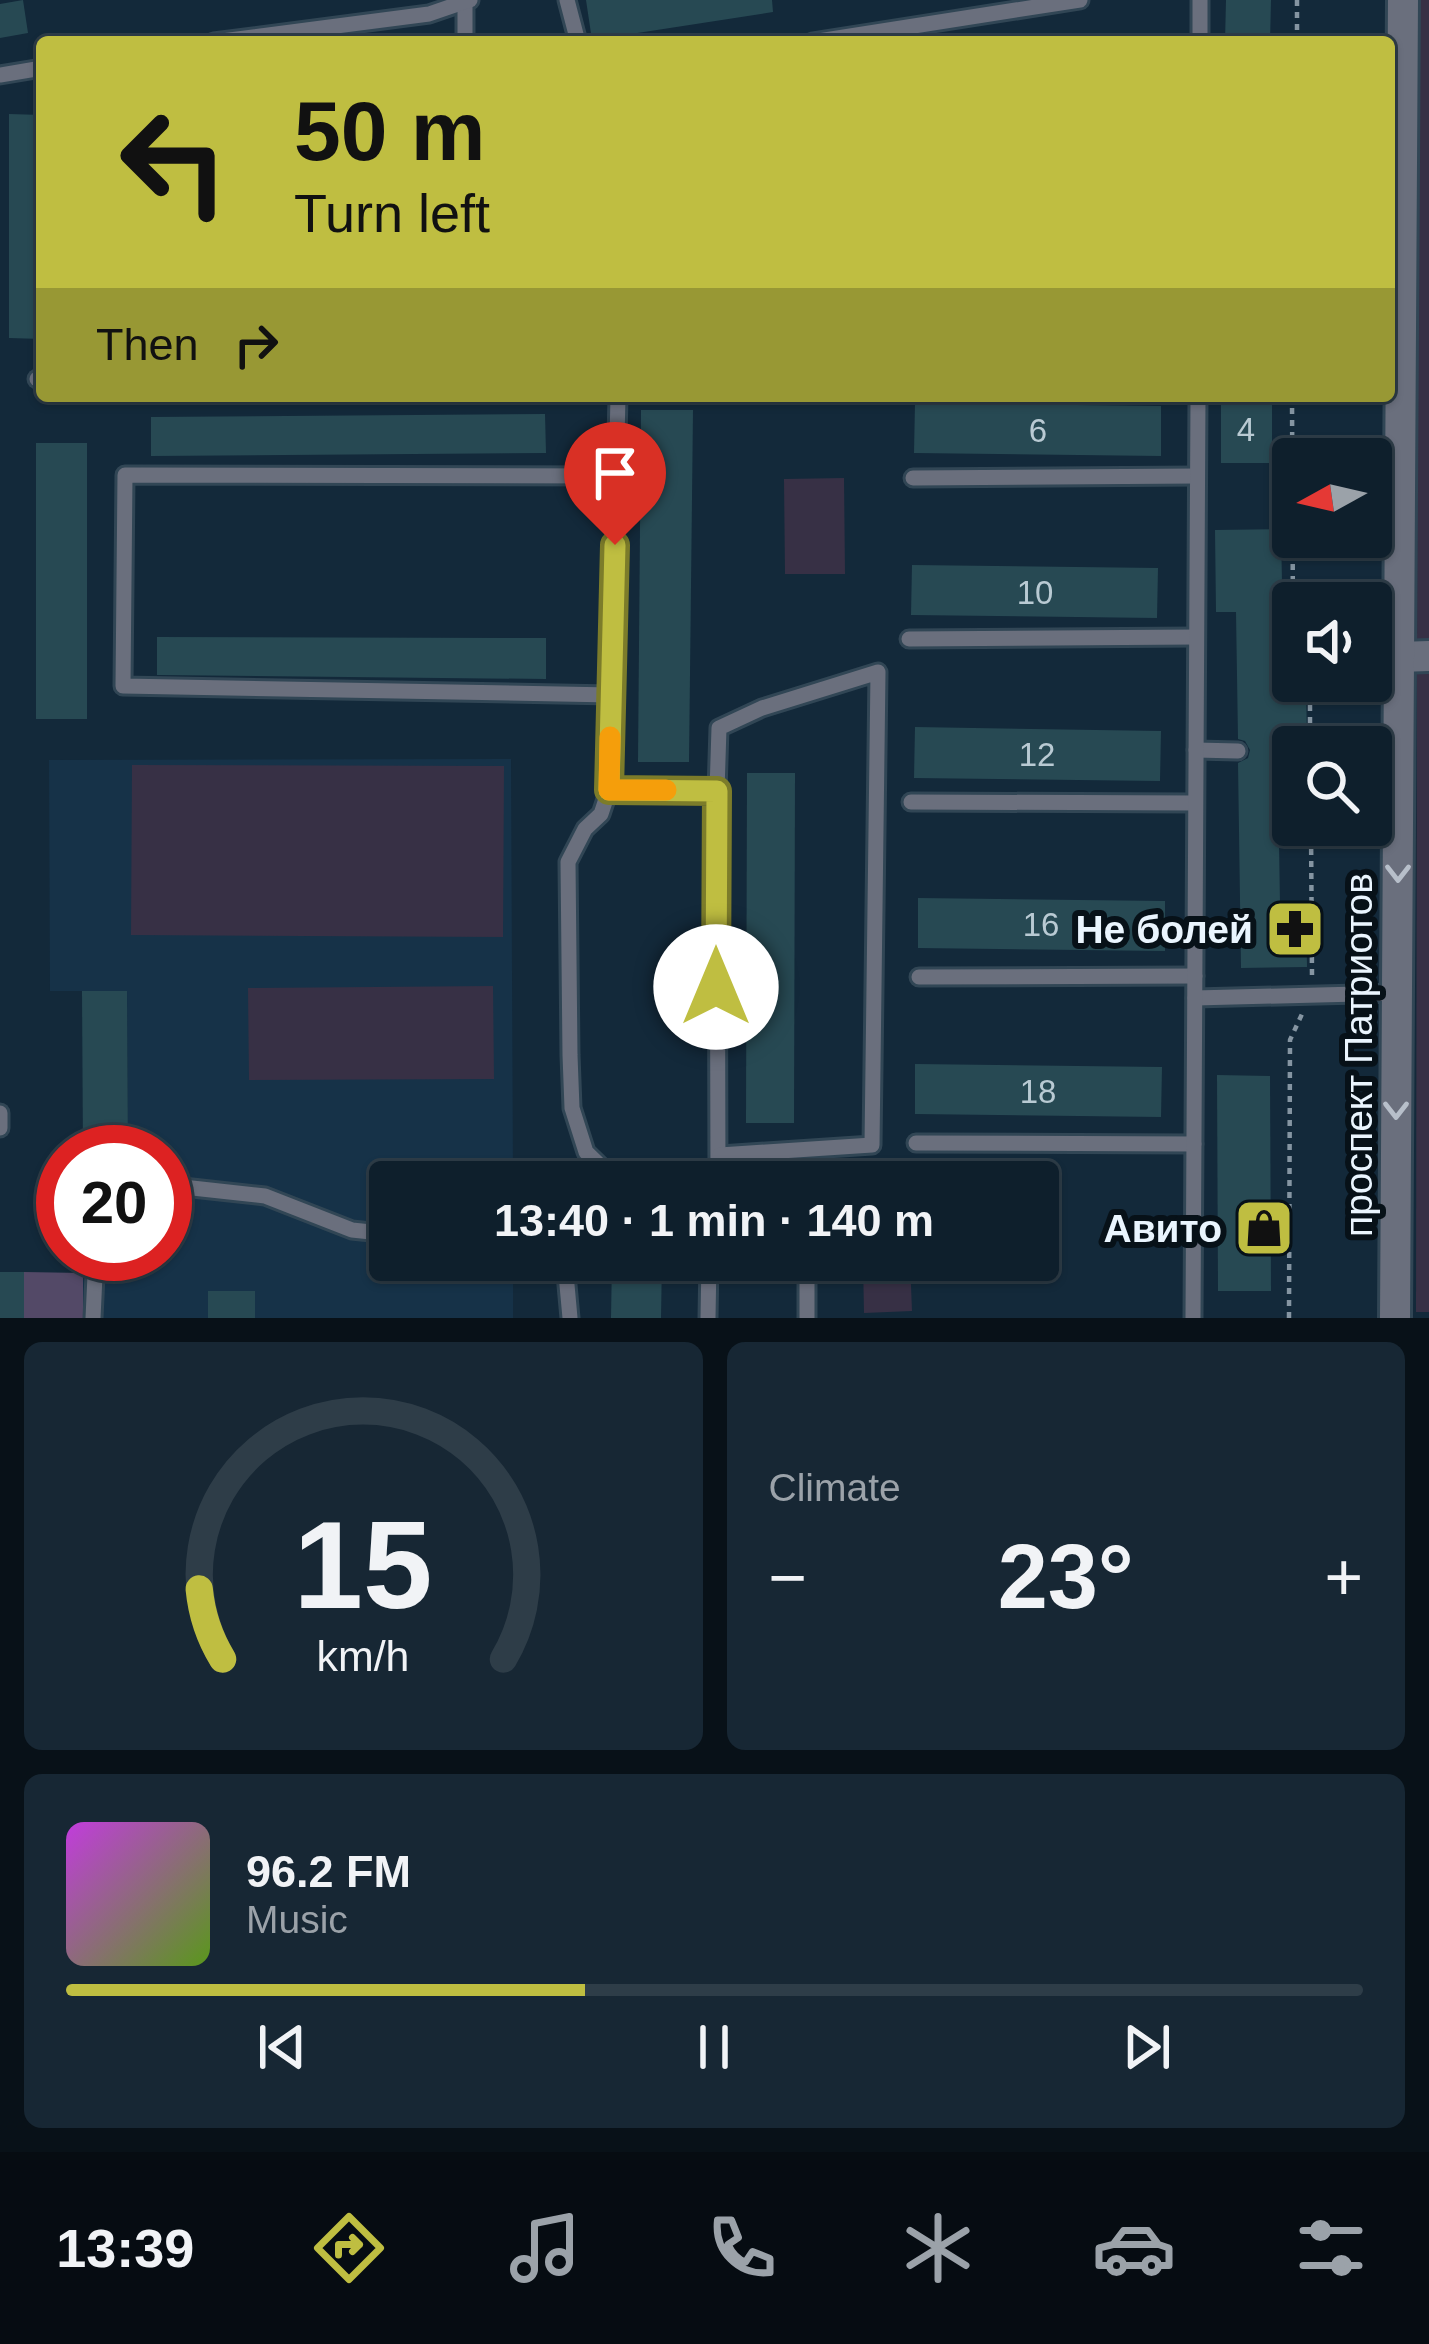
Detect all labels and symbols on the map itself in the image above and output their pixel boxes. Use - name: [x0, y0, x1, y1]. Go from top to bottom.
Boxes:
- house number: 4: [1237, 411, 1255, 448]
- house number: 6: [1029, 412, 1047, 449]
- pin: [564, 422, 666, 545]
- north arrow: [1272, 438, 1392, 558]
- house number: 10: [1017, 574, 1053, 611]
- house number: 12: [1019, 736, 1055, 773]
- one-way arrow: [1385, 865, 1411, 883]
- street label: проспект Патриотов: [1337, 873, 1380, 1237]
- pharmacy icon: Не болей: [1264, 898, 1326, 960]
- house number: 16: [1023, 906, 1059, 943]
- place label: Не болей: [1075, 908, 1253, 951]
- position arrow: [653, 924, 779, 1050]
- house number: 18: [1020, 1073, 1056, 1110]
- one-way arrow: [1383, 1102, 1409, 1120]
- speed limit sign: 20: [36, 1125, 192, 1281]
- shop icon: Авито: [1233, 1197, 1295, 1259]
- place label: Авито: [1103, 1207, 1222, 1250]

